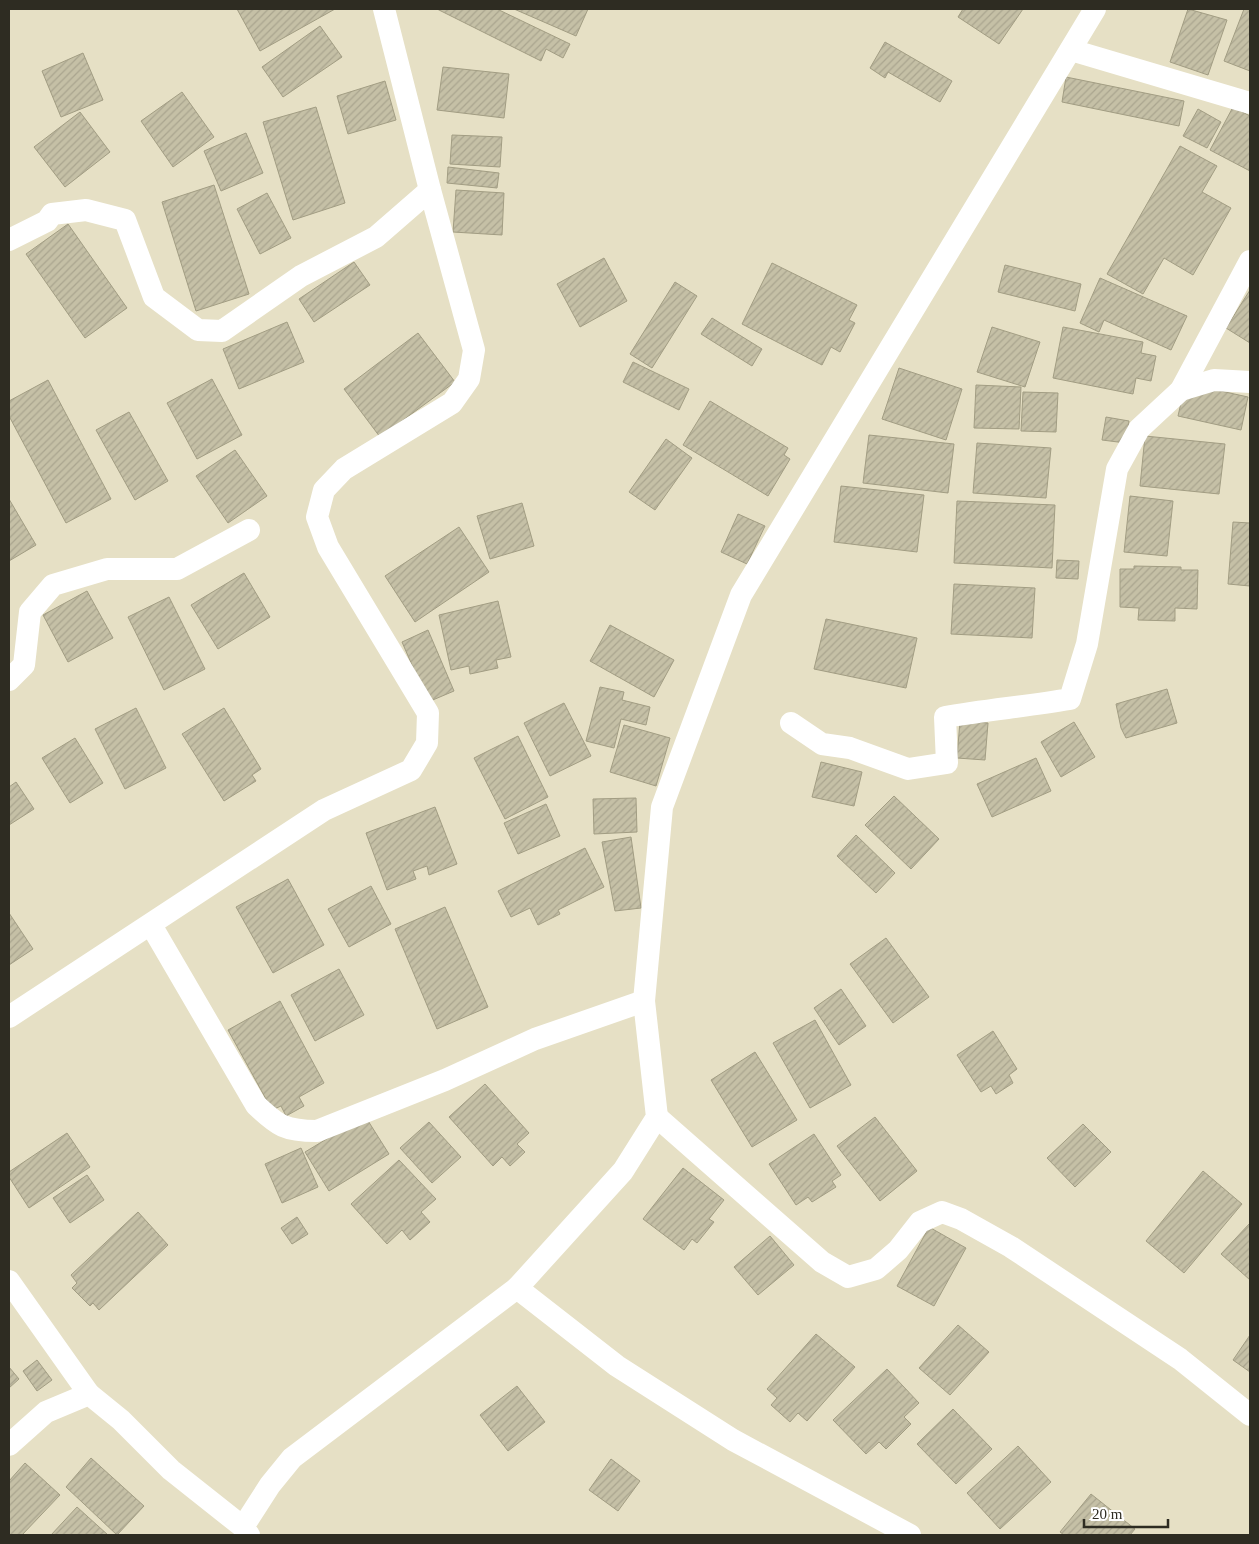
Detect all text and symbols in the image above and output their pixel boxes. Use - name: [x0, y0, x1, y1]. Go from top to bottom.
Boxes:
- scale bar: [1084, 1496, 1168, 1528]
- text: 20 m: [1092, 1506, 1123, 1522]

